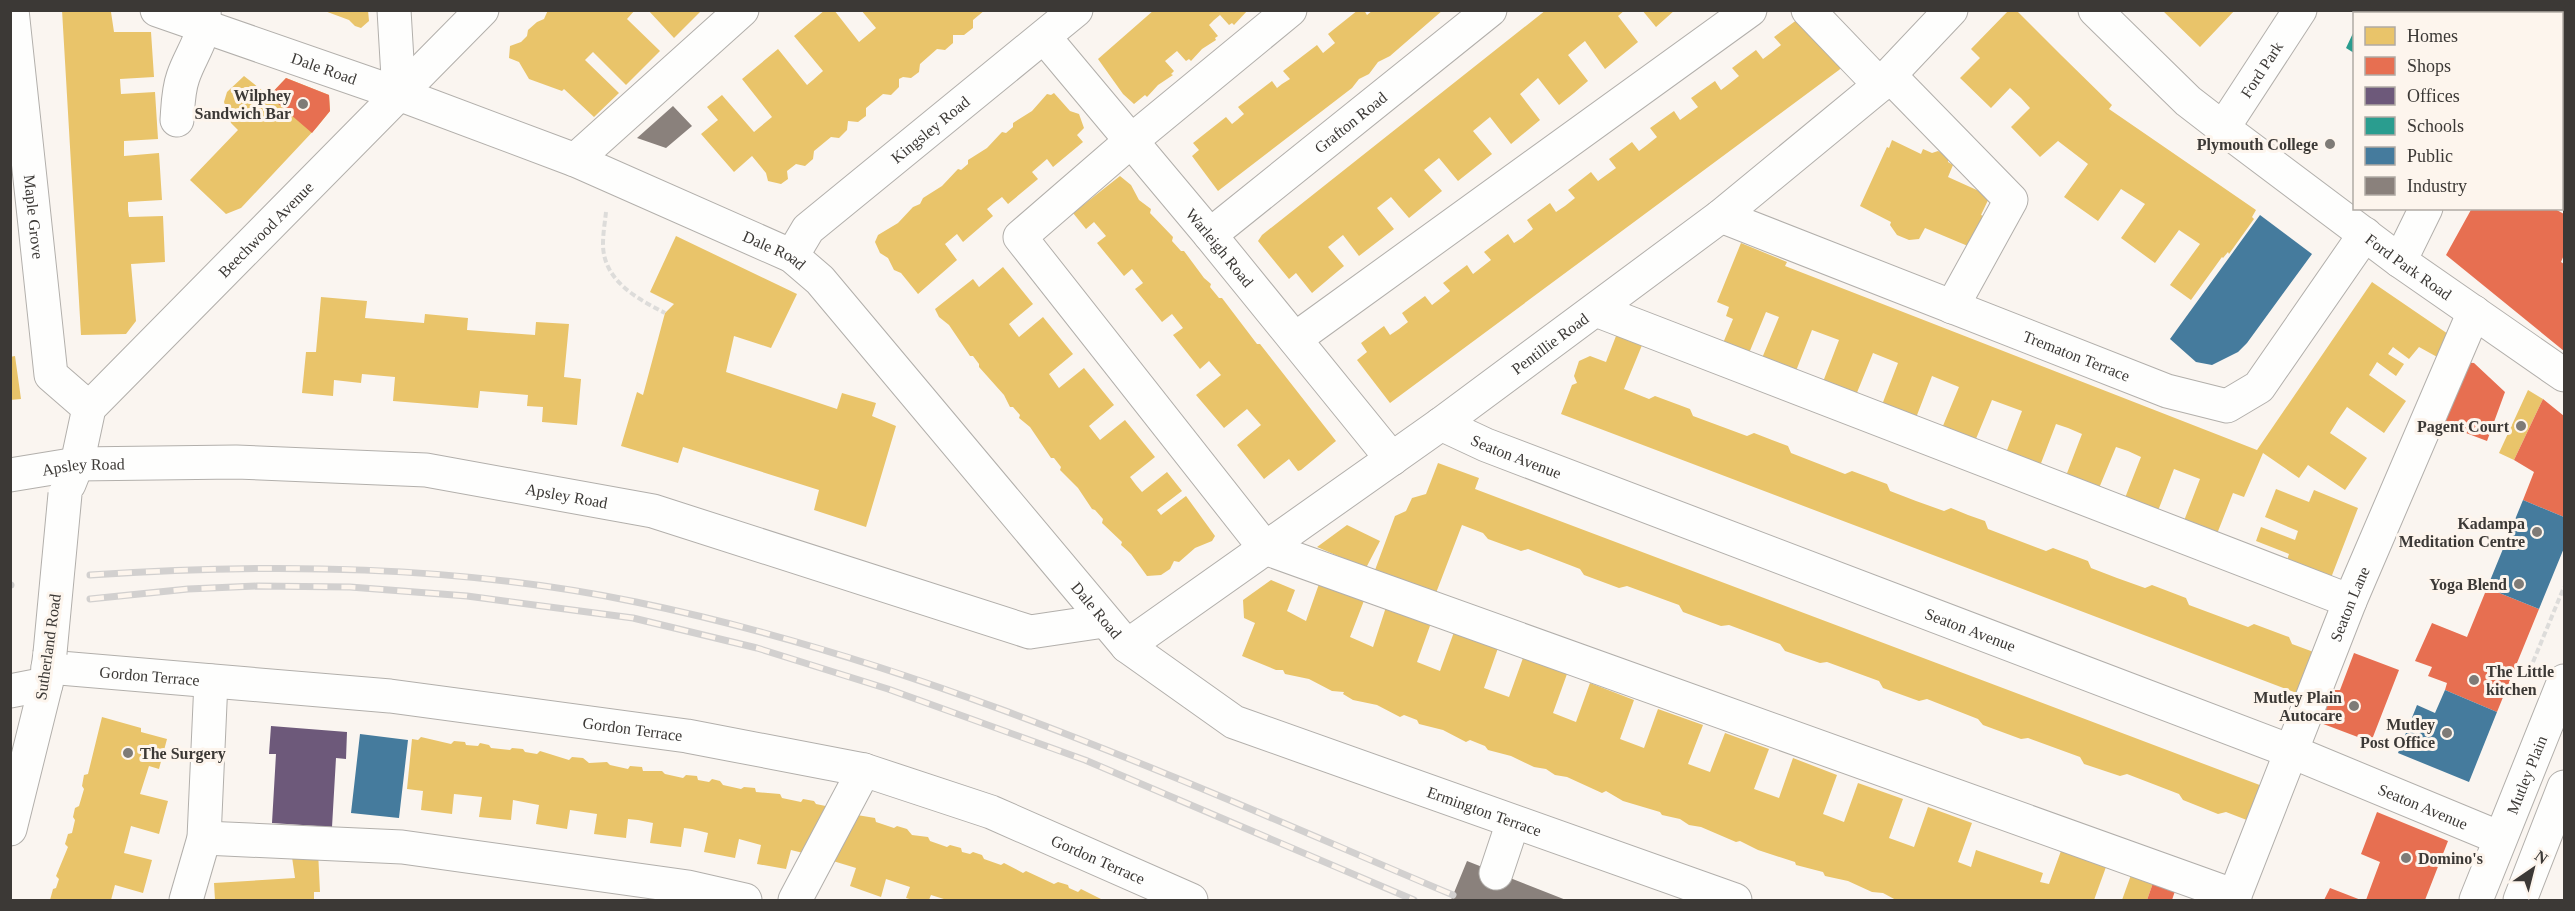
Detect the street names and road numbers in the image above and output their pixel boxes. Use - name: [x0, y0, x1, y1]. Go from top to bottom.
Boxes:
- street label: Ford Park: [2237, 38, 2286, 101]
- street label: Dale Road: [289, 49, 359, 87]
- street label: Grafton Road: [1311, 88, 1390, 156]
- street label: Kingsley Road: [888, 92, 972, 166]
- street label: Maple Grove: [21, 174, 47, 260]
- street label: Beechwood Avenue: [215, 178, 316, 281]
- street label: Warleigh Road: [1183, 205, 1257, 290]
- street label: Dale Road: [741, 227, 809, 273]
- street label: Ford Park Road: [2363, 230, 2455, 303]
- street label: Pentillie Road: [1508, 309, 1591, 377]
- street label: Trematon Terrace: [2021, 327, 2132, 384]
- street label: Seaton Avenue: [1469, 431, 1564, 481]
- street label: Apsley Road: [41, 455, 125, 478]
- street label: Apsley Road: [524, 480, 609, 511]
- street label: Seaton Lane: [2326, 564, 2372, 644]
- street label: Dale Road: [1068, 578, 1125, 642]
- street label: Sutherland Road: [32, 593, 64, 701]
- street label: Seaton Avenue: [1923, 604, 2018, 654]
- street label: Gordon Terrace: [99, 663, 200, 688]
- street label: Gordon Terrace: [582, 714, 683, 744]
- street label: Mutley Plain: [2503, 733, 2550, 816]
- street label: Seaton Avenue: [2376, 780, 2470, 832]
- street label: Ermington Terrace: [1425, 783, 1544, 839]
- street label: Gordon Terrace: [1049, 831, 1148, 887]

